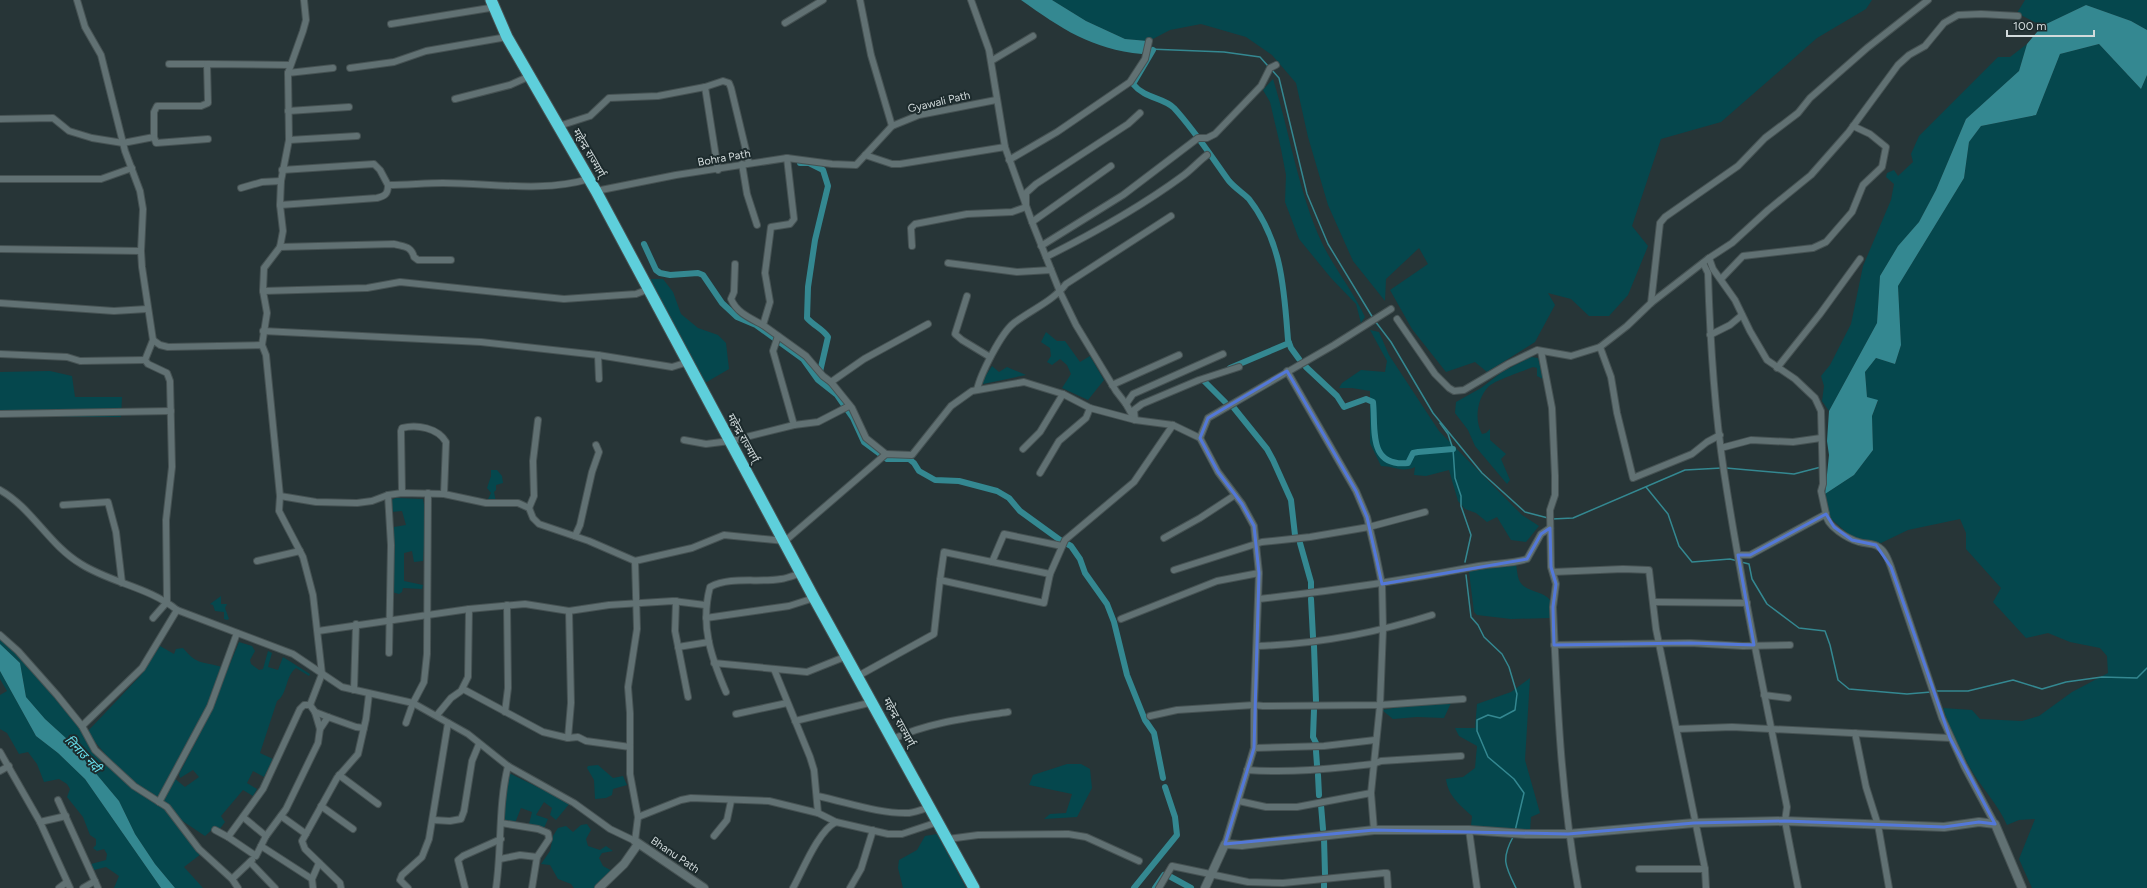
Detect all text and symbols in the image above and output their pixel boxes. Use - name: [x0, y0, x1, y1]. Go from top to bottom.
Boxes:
- scale bar: [2007, 12, 2094, 38]
- text: 100 m: [2013, 19, 2047, 33]
- street label: Gyawali Path: [907, 89, 971, 115]
- street label: महेन्द्र राज्मार्ग्: [570, 127, 609, 181]
- street label: Bohra Path: [697, 147, 751, 169]
- street label: महेन्द्र राज्मार्ग्: [724, 411, 763, 466]
- street label: महेन्द्र राज्मार्ग्: [880, 695, 919, 750]
- water label: तिनाउ नदी: [62, 733, 106, 777]
- street label: Bhanu Path: [648, 834, 702, 876]

